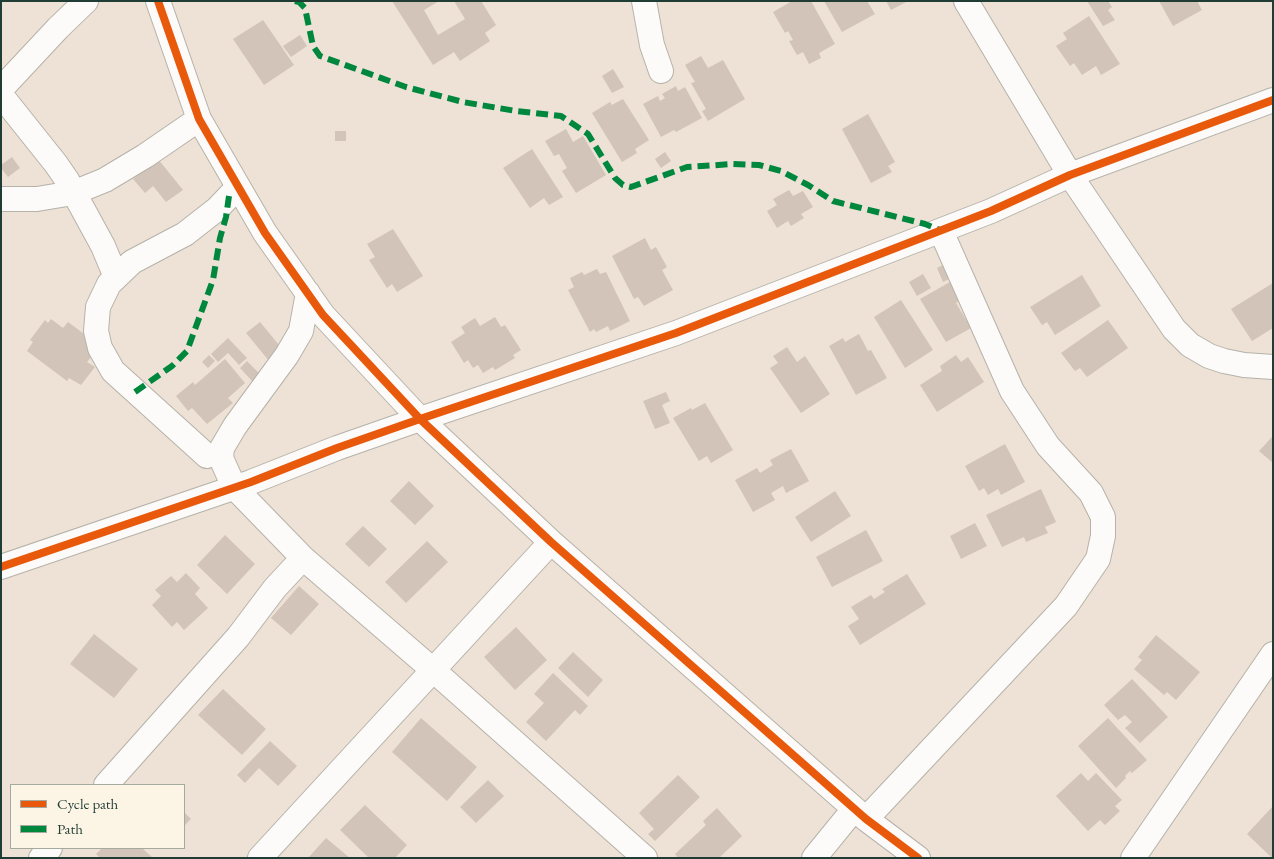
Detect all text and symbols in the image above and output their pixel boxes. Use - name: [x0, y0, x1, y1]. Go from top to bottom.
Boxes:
- legend: [10, 784, 185, 849]
- text: Cycle path: [57, 794, 118, 813]
- text: Path: [57, 819, 83, 838]

